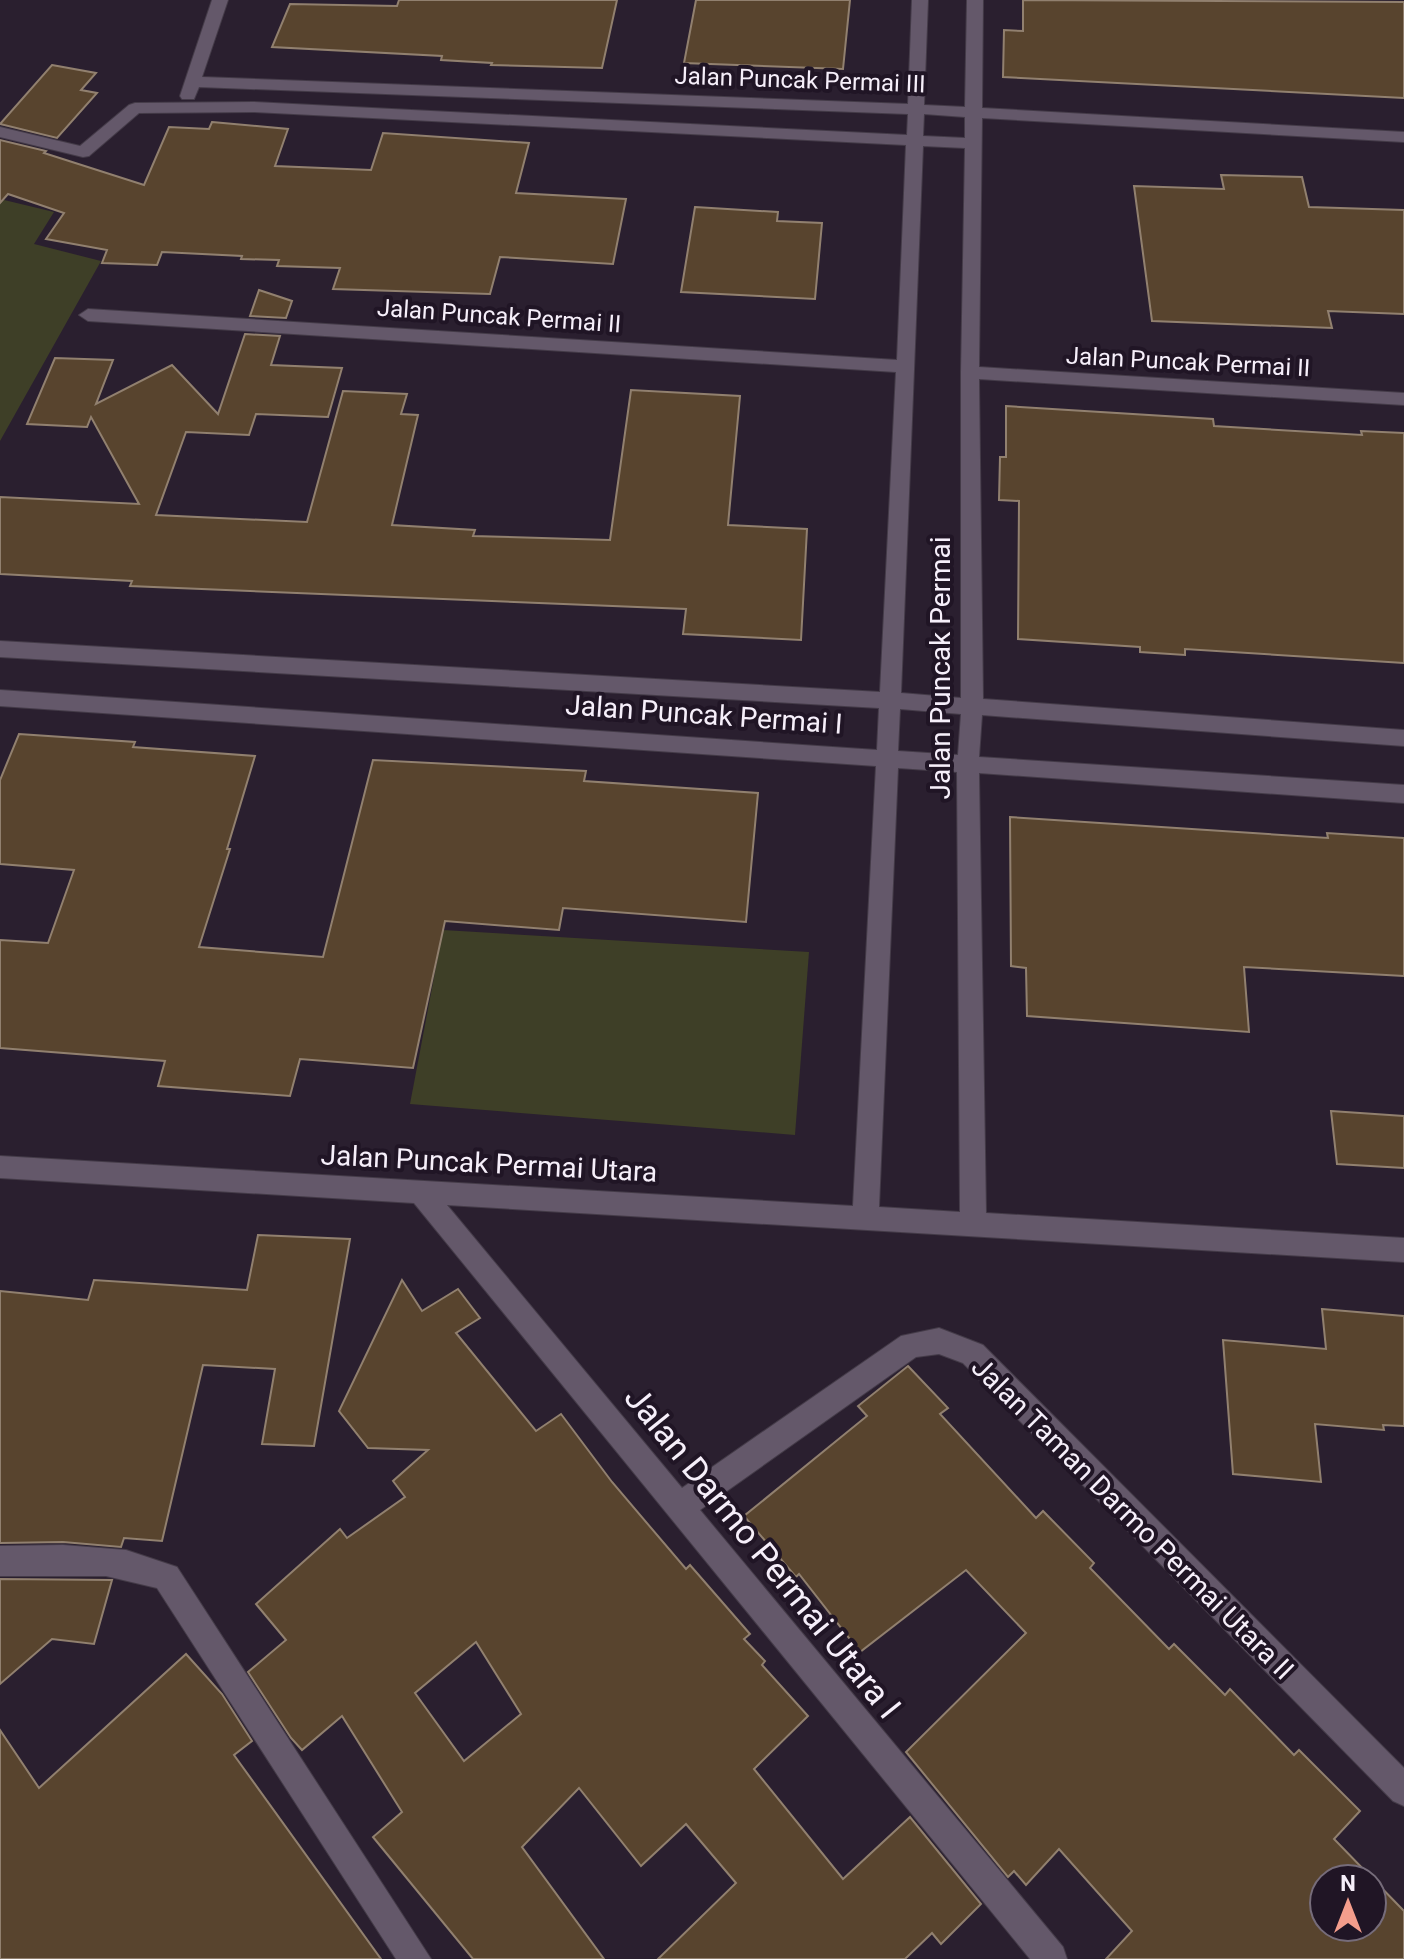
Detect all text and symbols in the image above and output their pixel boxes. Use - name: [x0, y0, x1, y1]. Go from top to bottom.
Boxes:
- street label: Jalan Puncak Permai III: [674, 62, 926, 98]
- street label: Jalan Puncak Permai II: [376, 294, 622, 338]
- street label: Jalan Puncak Permai II: [1065, 342, 1311, 382]
- street label: Jalan Puncak Permai: [924, 536, 957, 800]
- street label: Jalan Puncak Permai I: [564, 688, 844, 741]
- street label: Jalan Puncak Permai Utara: [320, 1138, 658, 1189]
- street label: Jalan Taman Darmo Permai Utara II: [965, 1350, 1301, 1686]
- street label: Jalan Darmo Permai Utara I: [617, 1378, 909, 1726]
- north arrow: [1308, 1863, 1388, 1943]
- text: N: [1340, 1871, 1356, 1896]

